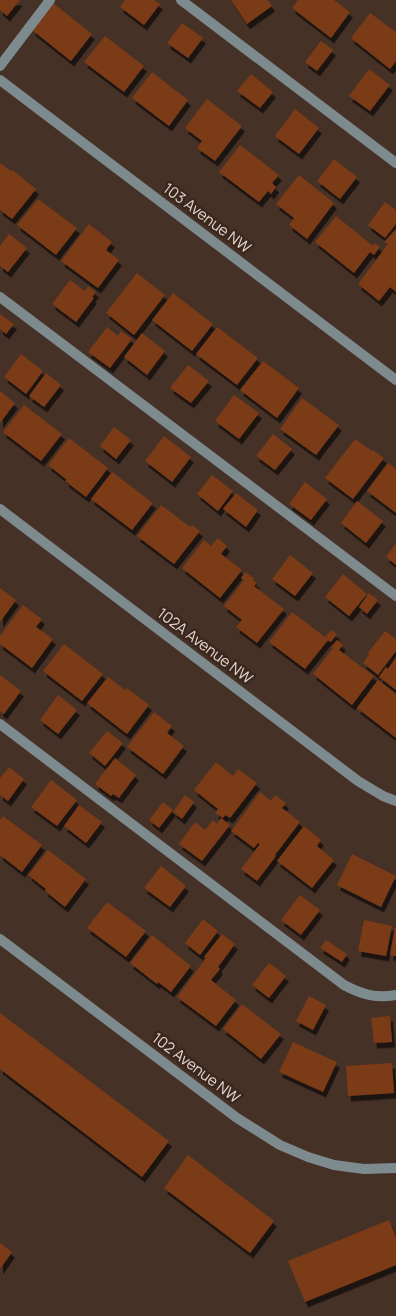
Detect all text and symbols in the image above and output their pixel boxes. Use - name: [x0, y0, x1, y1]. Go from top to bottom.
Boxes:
- street label: 103 Avenue NW: [159, 178, 256, 258]
- street label: 102A Avenue NW: [153, 603, 257, 688]
- street label: 102 Avenue NW: [148, 1028, 245, 1108]

